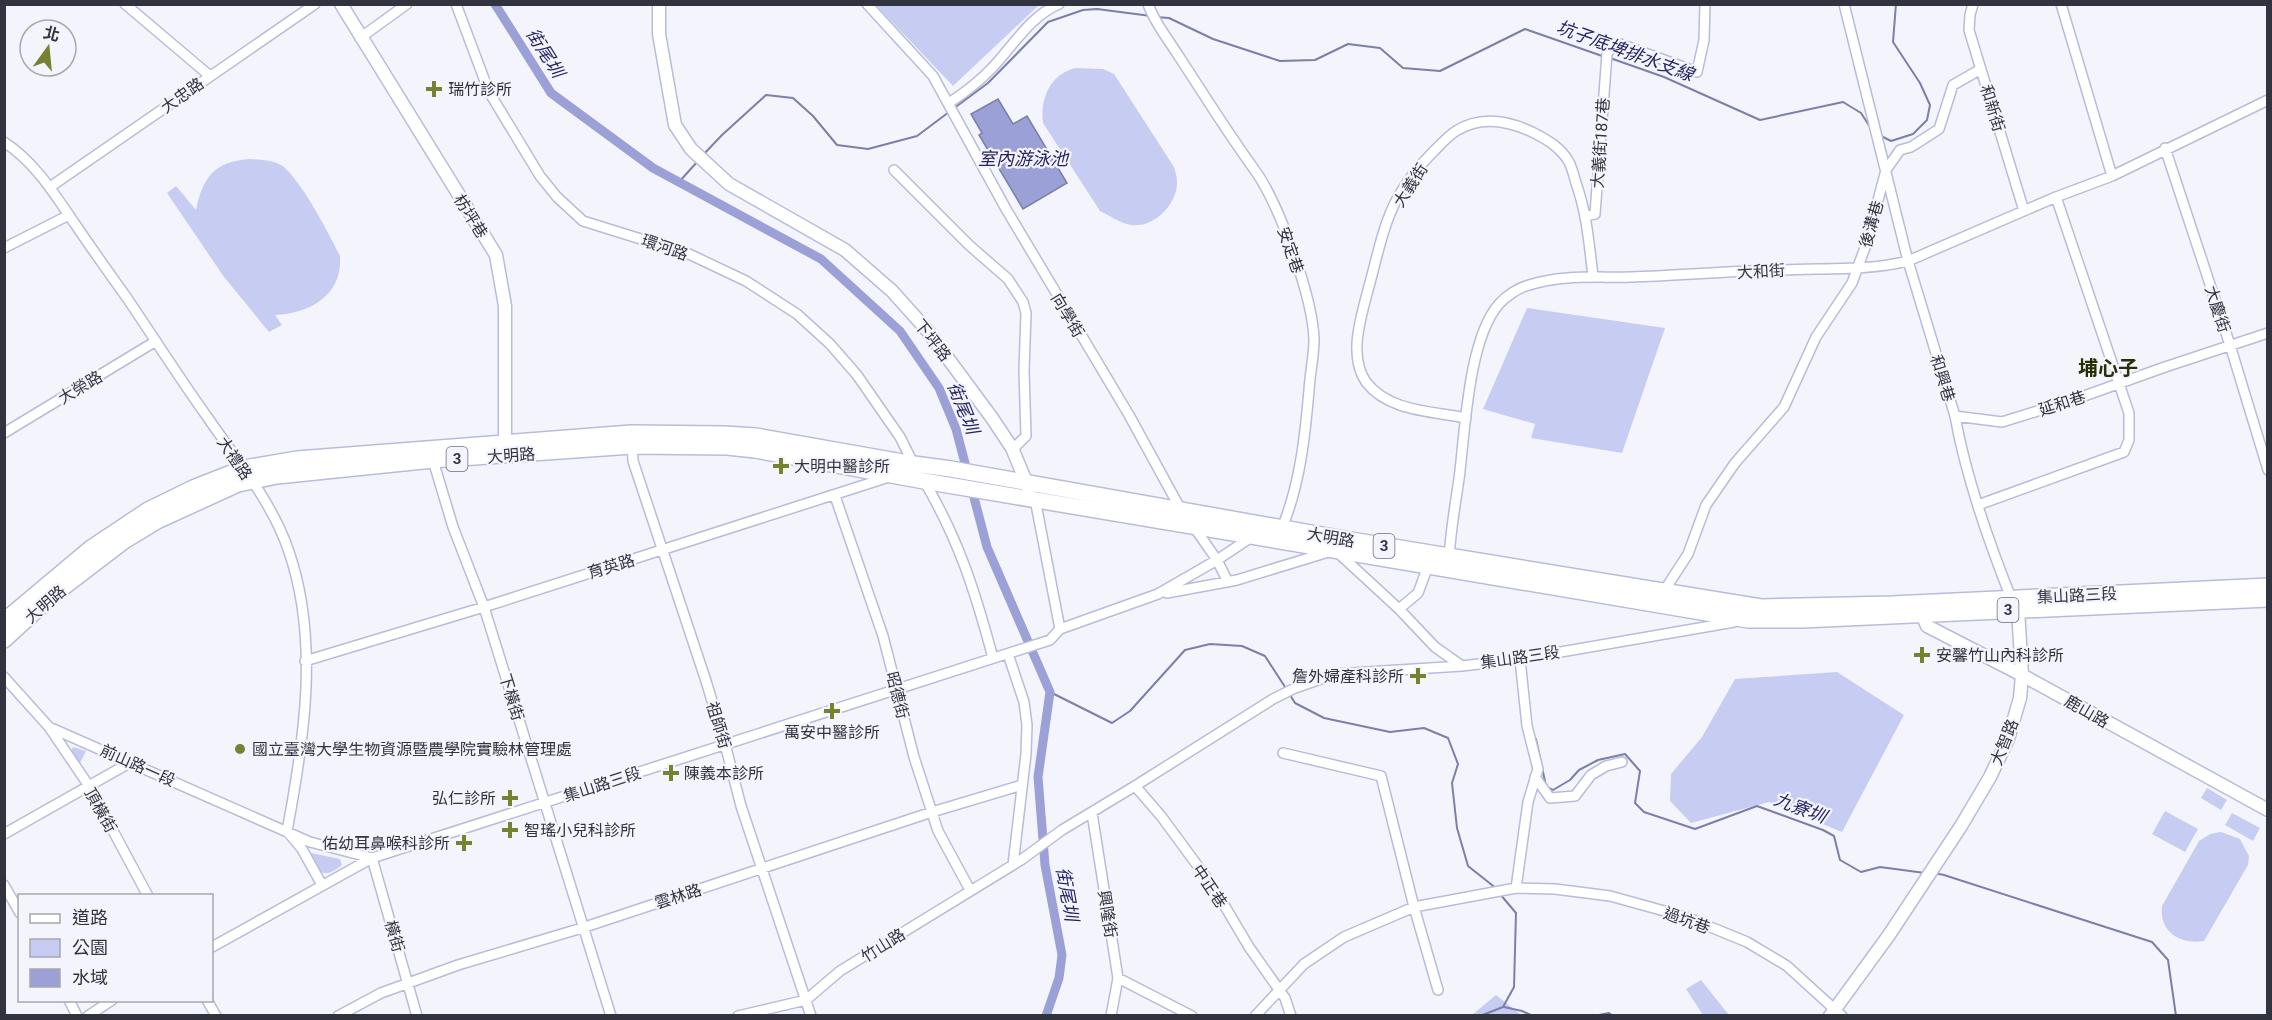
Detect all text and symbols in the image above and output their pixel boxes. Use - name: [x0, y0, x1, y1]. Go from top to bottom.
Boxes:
- water label: 坑子底埤排水支線: [1554, 16, 1698, 86]
- north arrow: [18, 18, 78, 78]
- text: 北: [42, 23, 62, 45]
- water label: 街尾圳: [522, 24, 570, 84]
- street label: 大忠路: [157, 74, 207, 117]
- marker: 瑞竹診所: [425, 80, 443, 98]
- place label: 瑞竹診所: [448, 80, 512, 99]
- street label: 和新街: [1976, 82, 2009, 134]
- street label: 大義街187巷: [1588, 97, 1613, 189]
- water label: 室內游泳池: [978, 148, 1070, 169]
- street label: 大義街: [1389, 160, 1431, 211]
- street label: 枋坪巷: [450, 191, 491, 242]
- street label: 後溝巷: [1856, 198, 1887, 250]
- street label: 安定巷: [1274, 224, 1307, 276]
- street label: 環河路: [639, 231, 691, 264]
- street label: 大和街: [1737, 261, 1785, 282]
- street label: 大慶街: [2201, 283, 2234, 335]
- street label: 向學街: [1047, 290, 1088, 341]
- street label: 下坪路: [910, 316, 955, 365]
- street label: 和興巷: [1926, 352, 1959, 404]
- district label: 埔心子: [2078, 356, 2138, 380]
- street label: 大榮路: [55, 367, 106, 408]
- water label: 街尾圳: [944, 379, 984, 440]
- street label: 延和巷: [2036, 387, 2088, 420]
- street label: 大禮路: [213, 433, 256, 483]
- street label: 大明路: [486, 444, 536, 467]
- road number: 3: [446, 447, 468, 471]
- marker: 大明中醫診所: [772, 457, 790, 475]
- place label: 大明中醫診所: [794, 457, 890, 476]
- street label: 大明路: [1306, 524, 1356, 551]
- road number: 3: [1374, 534, 1394, 558]
- street label: 育英路: [585, 550, 637, 583]
- street label: 大明路: [21, 581, 70, 627]
- street label: 集山路三段: [2037, 584, 2117, 607]
- road number: 3: [1998, 598, 2018, 622]
- street label: 集山路三段: [1479, 643, 1561, 672]
- marker: 安馨竹山內科診所: [1913, 646, 1931, 664]
- place label: 安馨竹山內科診所: [1936, 646, 2064, 665]
- place label: 詹外婦產科診所: [1292, 667, 1404, 686]
- marker: 詹外婦產科診所: [1409, 667, 1427, 685]
- street label: 昭德街: [882, 670, 913, 721]
- street label: 下橫街: [495, 671, 528, 723]
- street label: 鹿山路: [2061, 691, 2112, 732]
- street label: 祖師街: [702, 699, 735, 751]
- marker: 萬安中醫診所: [823, 702, 841, 720]
- street label: 大智路: [1987, 716, 2022, 768]
- place label: 萬安中醫診所: [784, 723, 880, 742]
- place label: 國立臺灣大學生物資源暨農學院實驗林管理處: [252, 740, 572, 759]
- street label: 前山路一段: [97, 741, 178, 790]
- marker: 國立臺灣大學生物資源暨農學院實驗林管理處: [233, 742, 247, 756]
- street label: 集山路三段: [561, 763, 643, 806]
- marker: 陳義本診所: [662, 764, 680, 782]
- place label: 陳義本診所: [684, 764, 764, 783]
- street label: 頂橫街: [81, 785, 121, 836]
- water label: 九寮圳: [1771, 788, 1832, 828]
- place label: 弘仁診所: [432, 789, 496, 808]
- marker: 弘仁診所: [501, 789, 519, 807]
- marker: 智瑤小兒科診所: [501, 821, 519, 839]
- place label: 智瑤小兒科診所: [524, 821, 636, 840]
- place label: 佑幼耳鼻喉科診所: [322, 834, 450, 853]
- marker: 佑幼耳鼻喉科診所: [455, 834, 473, 852]
- street label: 中正巷: [1188, 861, 1231, 911]
- water label: 街尾圳: [1052, 866, 1083, 925]
- street label: 雲林路: [652, 880, 704, 913]
- street label: 興隆街: [1094, 889, 1121, 939]
- legend: [18, 894, 213, 1002]
- street label: 過坑巷: [1661, 903, 1713, 938]
- text: 道路: [72, 907, 108, 928]
- street label: 橫街: [381, 918, 408, 954]
- street label: 竹山路: [858, 925, 909, 966]
- text: 公園: [72, 937, 108, 958]
- text: 水域: [72, 967, 108, 988]

